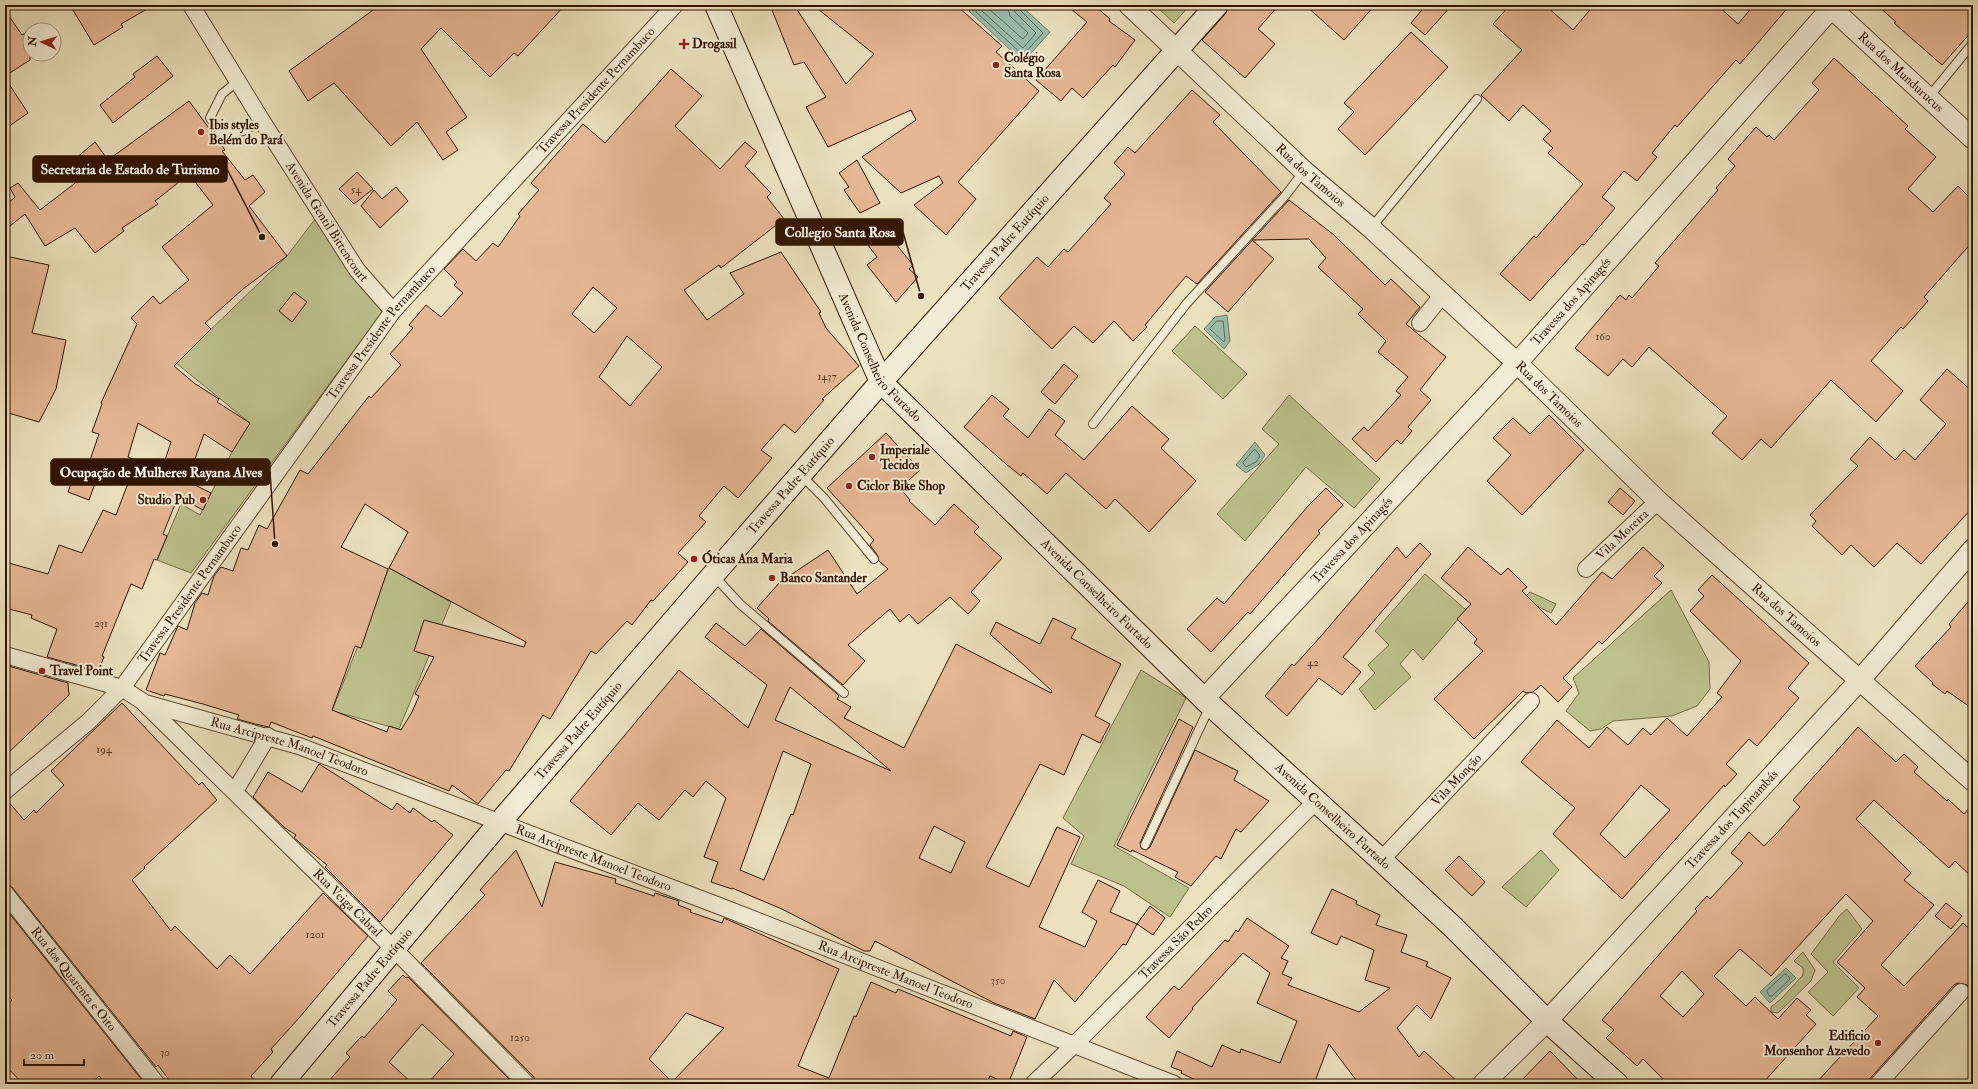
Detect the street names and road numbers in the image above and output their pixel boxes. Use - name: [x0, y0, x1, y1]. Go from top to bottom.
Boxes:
- street label: Travessa Presidente Pernambuco: [534, 24, 659, 157]
- street label: Rua dos Mundurucus: [1855, 29, 1947, 116]
- street label: Rua dos Tamoios: [1272, 140, 1349, 211]
- street label: Avenida Gentil Bittencourt: [282, 158, 372, 285]
- street label: Travessa Padre Eutíquio: [957, 191, 1053, 295]
- street label: Travessa dos Apinagés: [1528, 254, 1615, 349]
- street label: Travessa Presidente Pernambuco: [324, 262, 439, 403]
- street label: Avenida Conselheiro Furtado: [834, 289, 925, 425]
- street label: Rua dos Tamoios: [1512, 358, 1587, 431]
- street label: Travessa Padre Eutíquio: [744, 433, 838, 538]
- street label: Travessa dos Apinagés: [1308, 493, 1397, 587]
- street label: Vila Moreira: [1593, 506, 1653, 563]
- street label: Travessa Presidente Pernambuco: [134, 521, 245, 666]
- street label: Avenida Conselheiro Furtado: [1037, 535, 1156, 652]
- street label: Rua dos Tamoios: [1748, 580, 1825, 651]
- street label: Travessa Padre Eutíquio: [532, 678, 626, 783]
- street label: Rua Arcipreste Manoel Teodoro: [209, 714, 371, 780]
- street label: Vila Monção: [1428, 750, 1485, 810]
- street label: Avenida Conselheiro Furtado: [1271, 759, 1394, 873]
- street label: Travessa dos Tupinambás: [1682, 766, 1782, 873]
- street label: Rua Arcipreste Manoel Teodoro: [513, 821, 674, 895]
- street label: Rua Veiga Cabral: [310, 866, 386, 941]
- street label: Travessa São Pedro: [1136, 902, 1216, 983]
- street label: Rua dos Quarenta e Oito: [27, 924, 120, 1034]
- street label: Travessa Padre Eutíquio: [323, 925, 416, 1031]
- street label: Rua Arcipreste Manoel Teodoro: [816, 937, 975, 1013]

